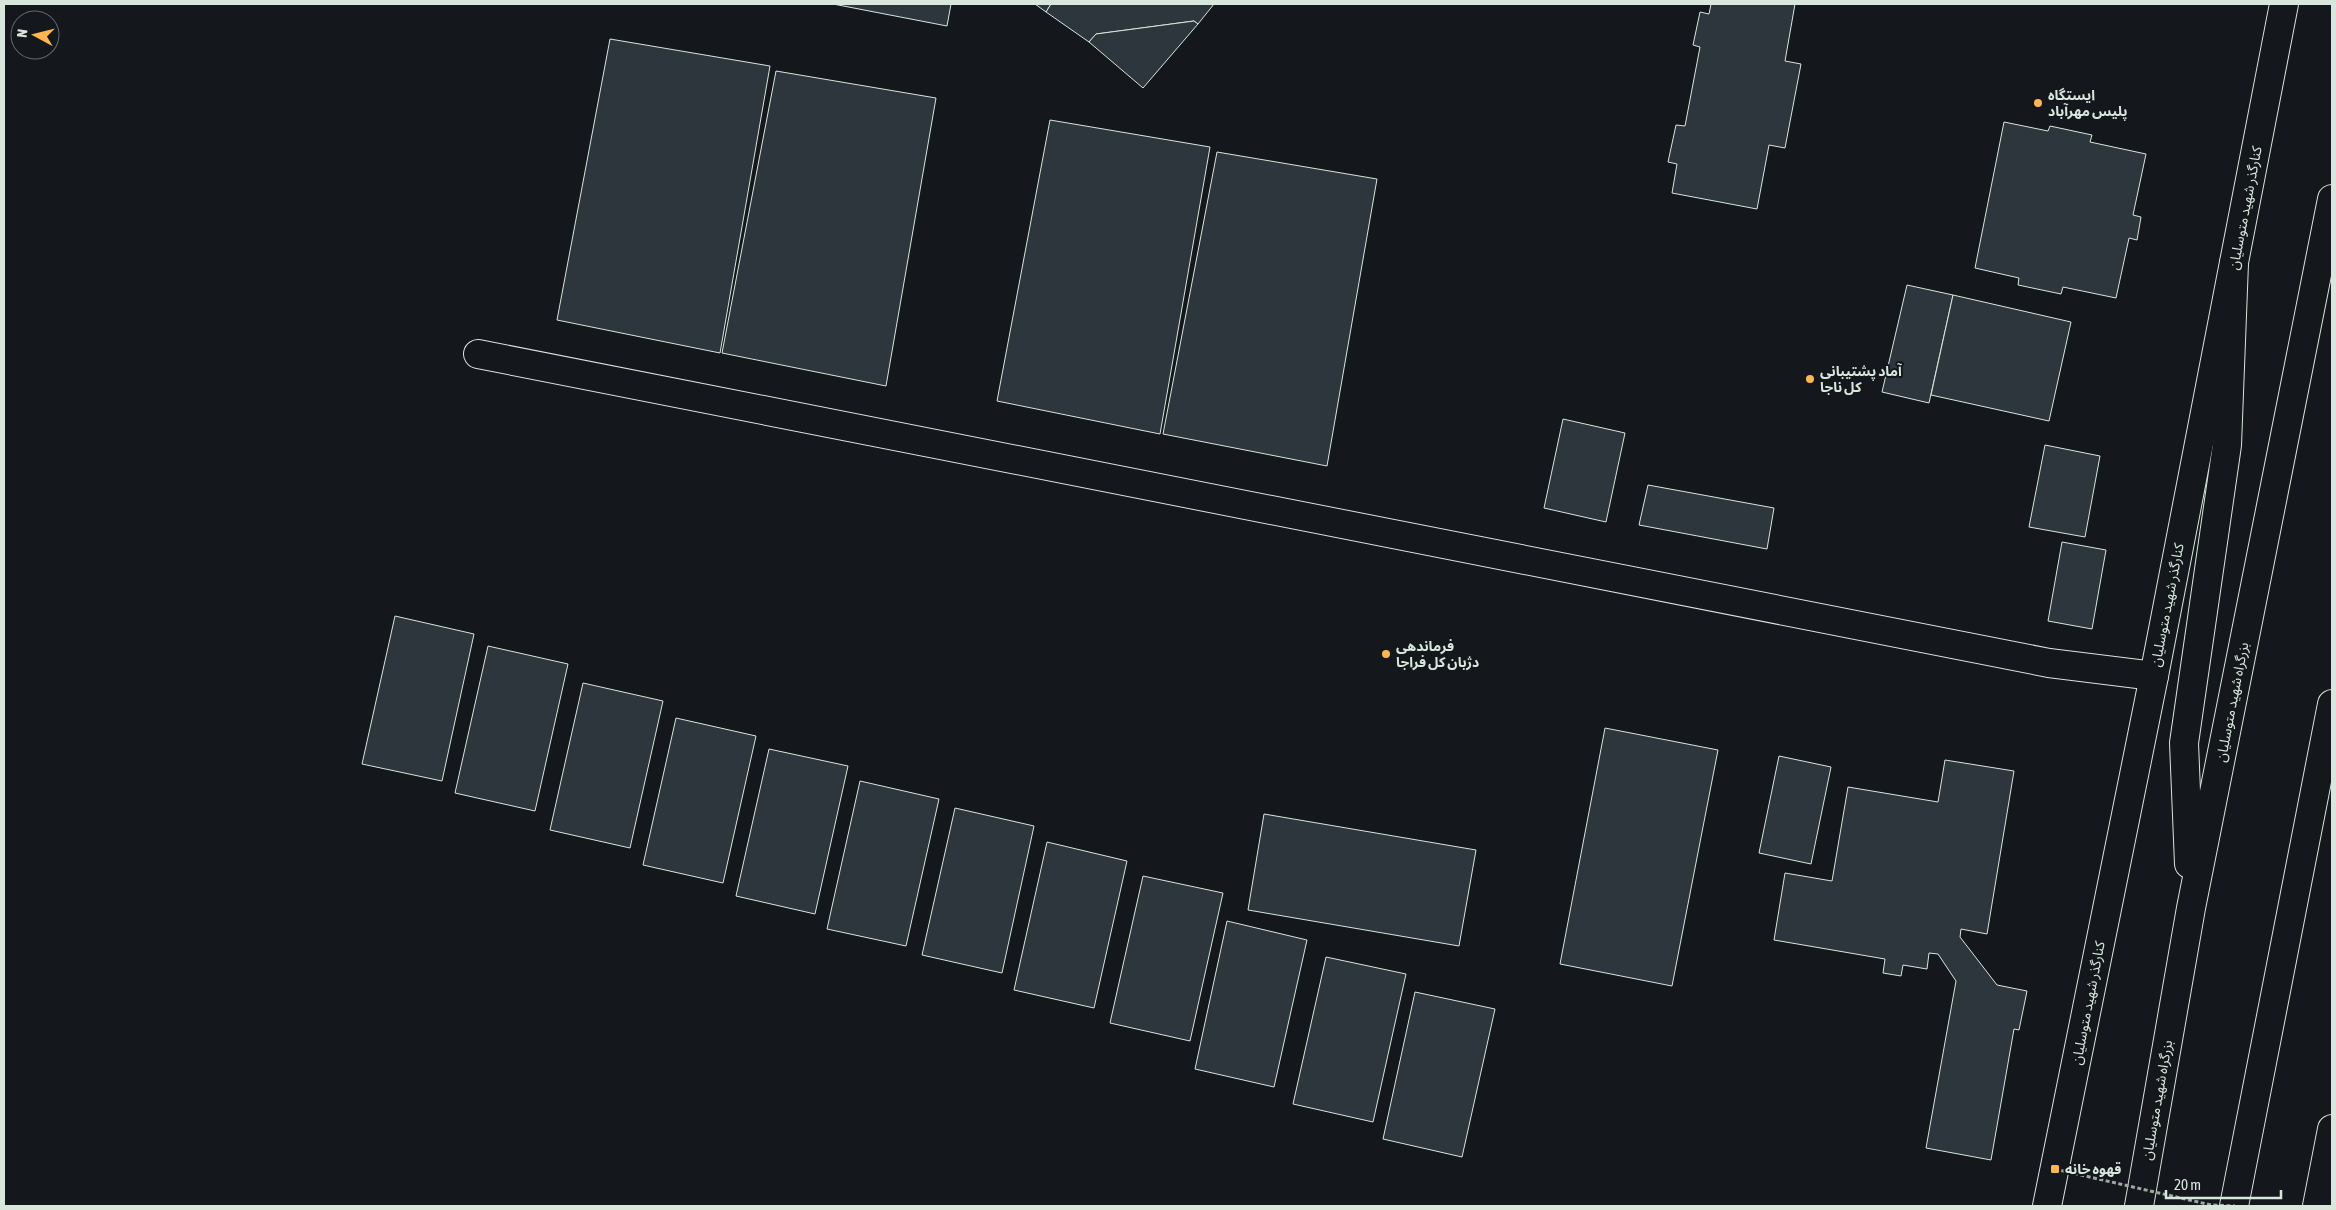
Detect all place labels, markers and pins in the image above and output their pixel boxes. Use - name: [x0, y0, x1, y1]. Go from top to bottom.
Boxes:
- place label: ایستگاه پلیس مهرآباد: [2048, 87, 2128, 121]
- marker: ایستگاه پلیس مهرآباد: [2032, 97, 2044, 109]
- place label: آماد پشتیبانی کل ناجا: [1820, 363, 1902, 395]
- marker: آماد پشتیبانی کل ناجا: [1804, 373, 1816, 385]
- place label: فرماندهی دژبان کل فراجا: [1396, 638, 1479, 671]
- marker: فرماندهی دژبان کل فراجا: [1380, 648, 1392, 660]
- place label: قهوه خانه: [2065, 1161, 2121, 1177]
- marker: قهوه خانه: [2049, 1163, 2061, 1175]

